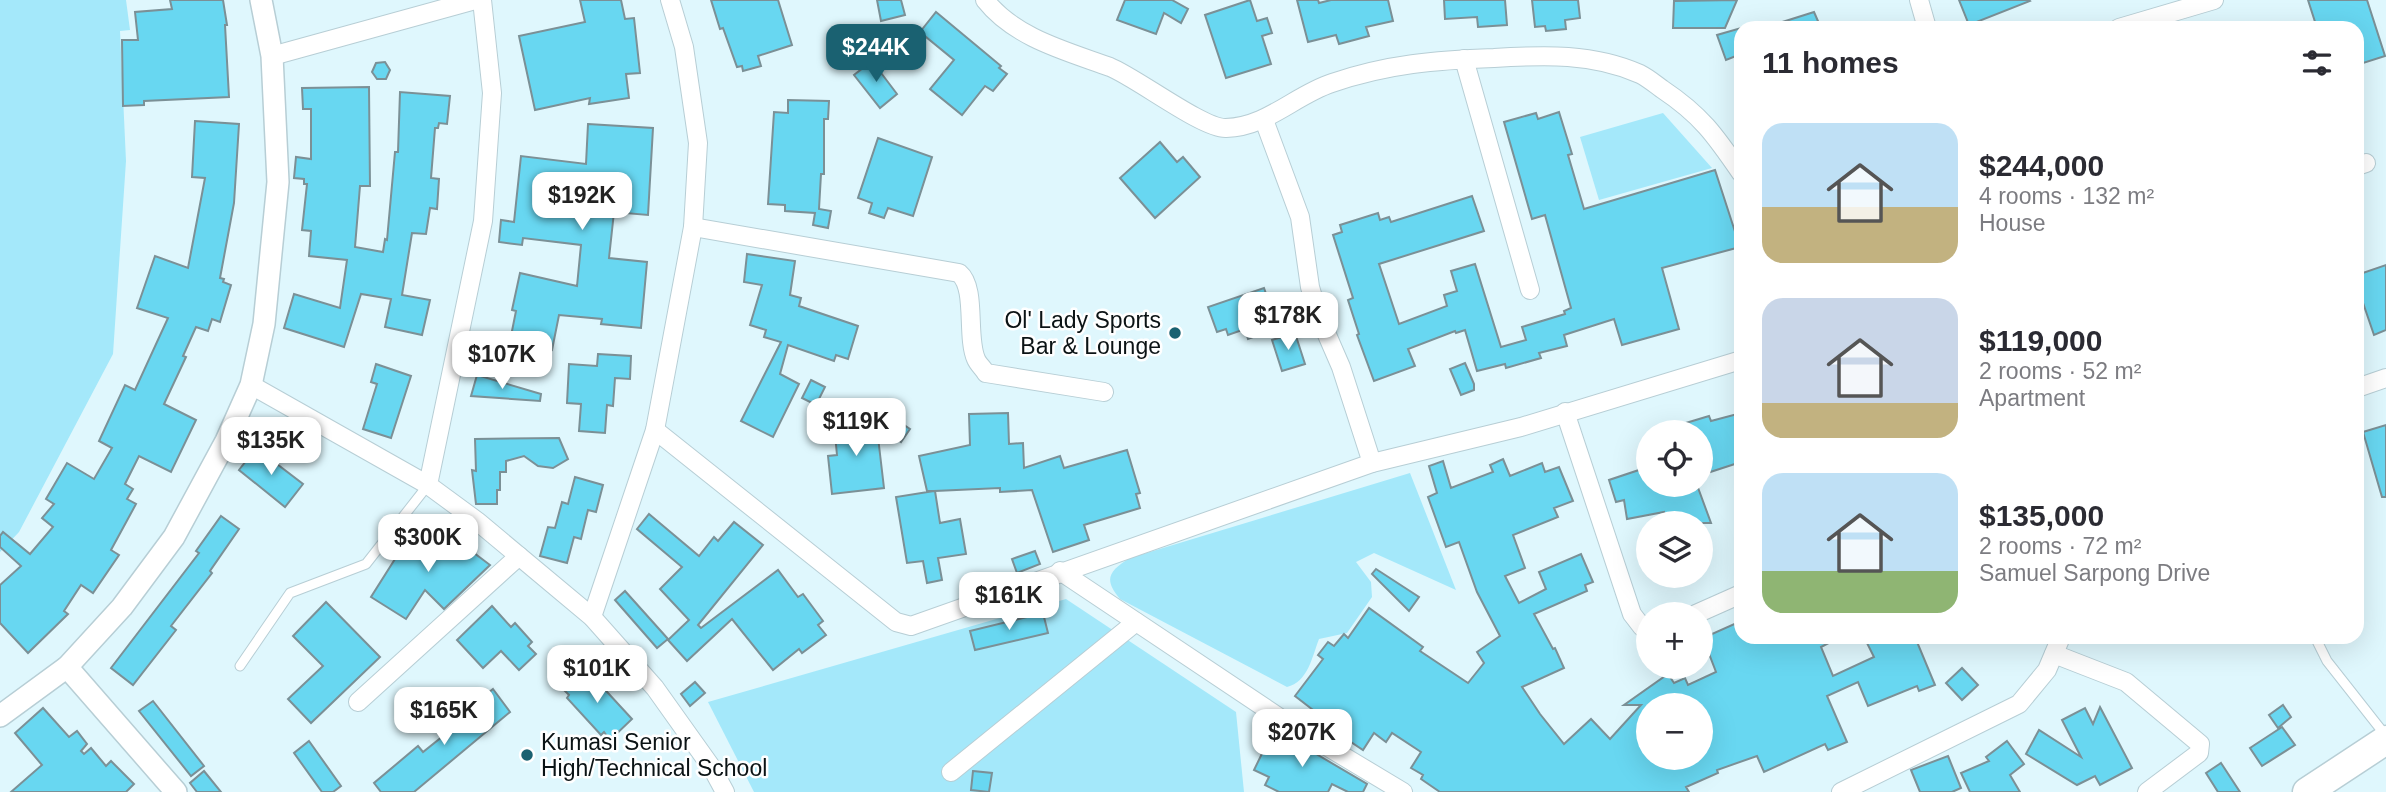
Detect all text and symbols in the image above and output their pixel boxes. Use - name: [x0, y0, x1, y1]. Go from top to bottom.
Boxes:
- pin: $244K: [827, 24, 925, 84]
- text: $244K: [842, 34, 910, 60]
- icon: filters: [2298, 44, 2336, 82]
- text: 11 homes: [1762, 46, 1899, 79]
- text: $244,000: [1979, 149, 2104, 182]
- icon: home: [1818, 151, 1902, 235]
- pin: $192K: [533, 173, 631, 232]
- text: $192K: [548, 182, 616, 208]
- text: 4 rooms · 132 m²: [1979, 183, 2154, 209]
- text: House: [1979, 210, 2045, 236]
- pin: $178K: [1239, 292, 1337, 352]
- text: $178K: [1254, 302, 1322, 328]
- place label: Ol' Lady Sports Bar & Lounge: [1004, 307, 1161, 359]
- text: $119,000: [1979, 324, 2102, 357]
- marker: Ol' Lady Sports Bar & Lounge: [1167, 325, 1183, 341]
- icon: home: [1818, 326, 1902, 410]
- pin: $107K: [453, 332, 551, 391]
- text: $107K: [468, 341, 536, 367]
- text: 2 rooms · 52 m²: [1979, 358, 2141, 384]
- text: Apartment: [1979, 385, 2085, 411]
- pin: $119K: [807, 398, 905, 458]
- text: $119K: [823, 408, 889, 434]
- pin: $135K: [222, 418, 320, 477]
- map controls: [1636, 420, 1713, 770]
- button: locate: [1636, 420, 1713, 497]
- text: $135K: [237, 427, 305, 453]
- text: $135,000: [1979, 499, 2104, 532]
- icon: home: [1818, 501, 1902, 585]
- button: layers: [1636, 511, 1713, 588]
- pin: $300K: [379, 514, 477, 574]
- text: $300K: [394, 524, 462, 550]
- text: 2 rooms · 72 m²: [1979, 533, 2141, 559]
- text: Samuel Sarpong Drive: [1979, 560, 2210, 586]
- pin: $161K: [960, 572, 1058, 632]
- text: $161K: [975, 582, 1043, 608]
- button: +: [1636, 602, 1713, 679]
- pin: $101K: [548, 646, 646, 705]
- text: $101K: [563, 655, 631, 681]
- pin: $165K: [395, 688, 493, 747]
- button: −: [1636, 693, 1713, 770]
- text: $165K: [410, 697, 478, 723]
- pin: $207K: [1253, 710, 1351, 769]
- text: $207K: [1268, 719, 1336, 745]
- place label: Kumasi Senior High/Technical School: [541, 729, 767, 781]
- marker: Kumasi Senior High/Technical School: [519, 747, 535, 763]

